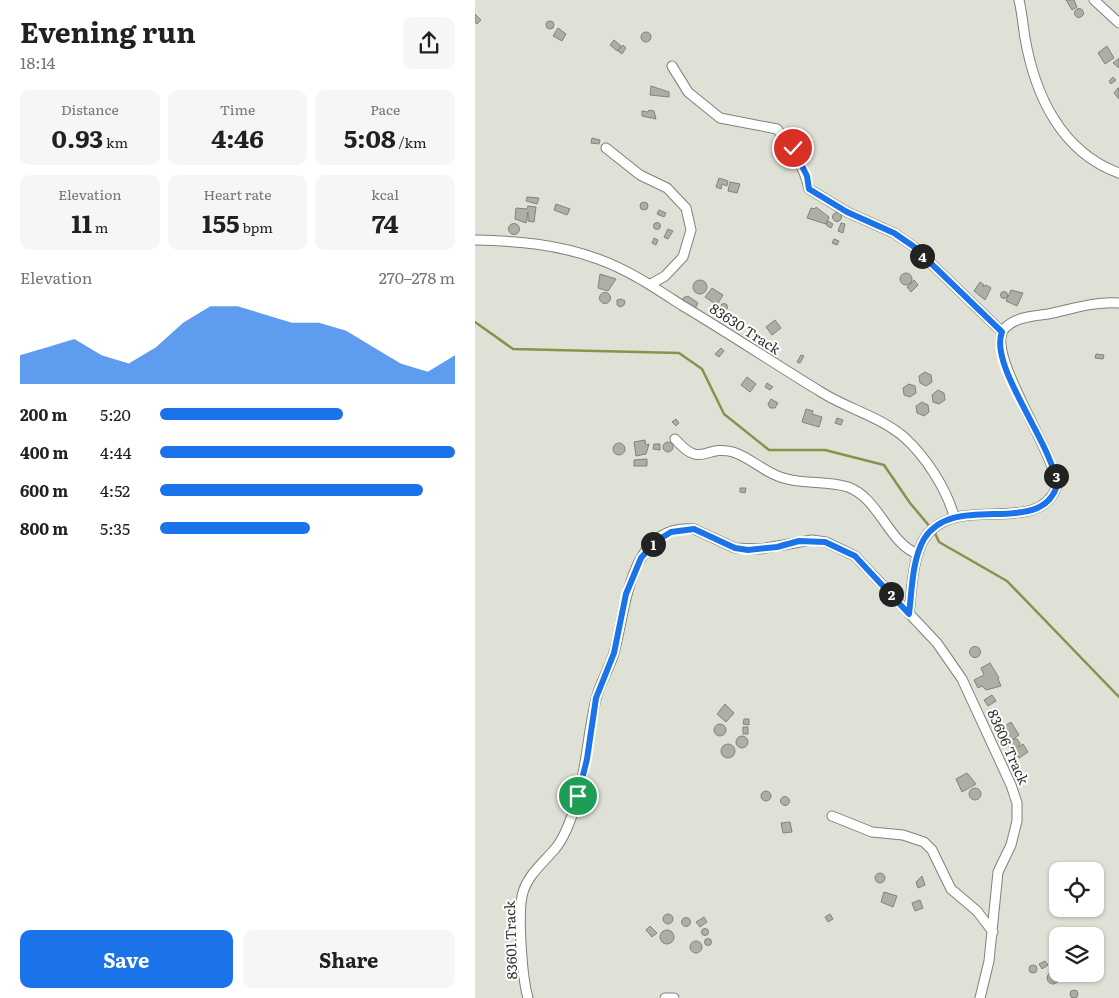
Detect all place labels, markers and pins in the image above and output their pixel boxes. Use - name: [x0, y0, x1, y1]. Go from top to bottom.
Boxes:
- pin: [772, 127, 814, 169]
- pin: 4: [909, 244, 935, 268]
- pin: 3: [1043, 464, 1069, 488]
- pin: 1: [641, 532, 665, 556]
- pin: 2: [879, 582, 903, 606]
- pin: [557, 775, 599, 817]

